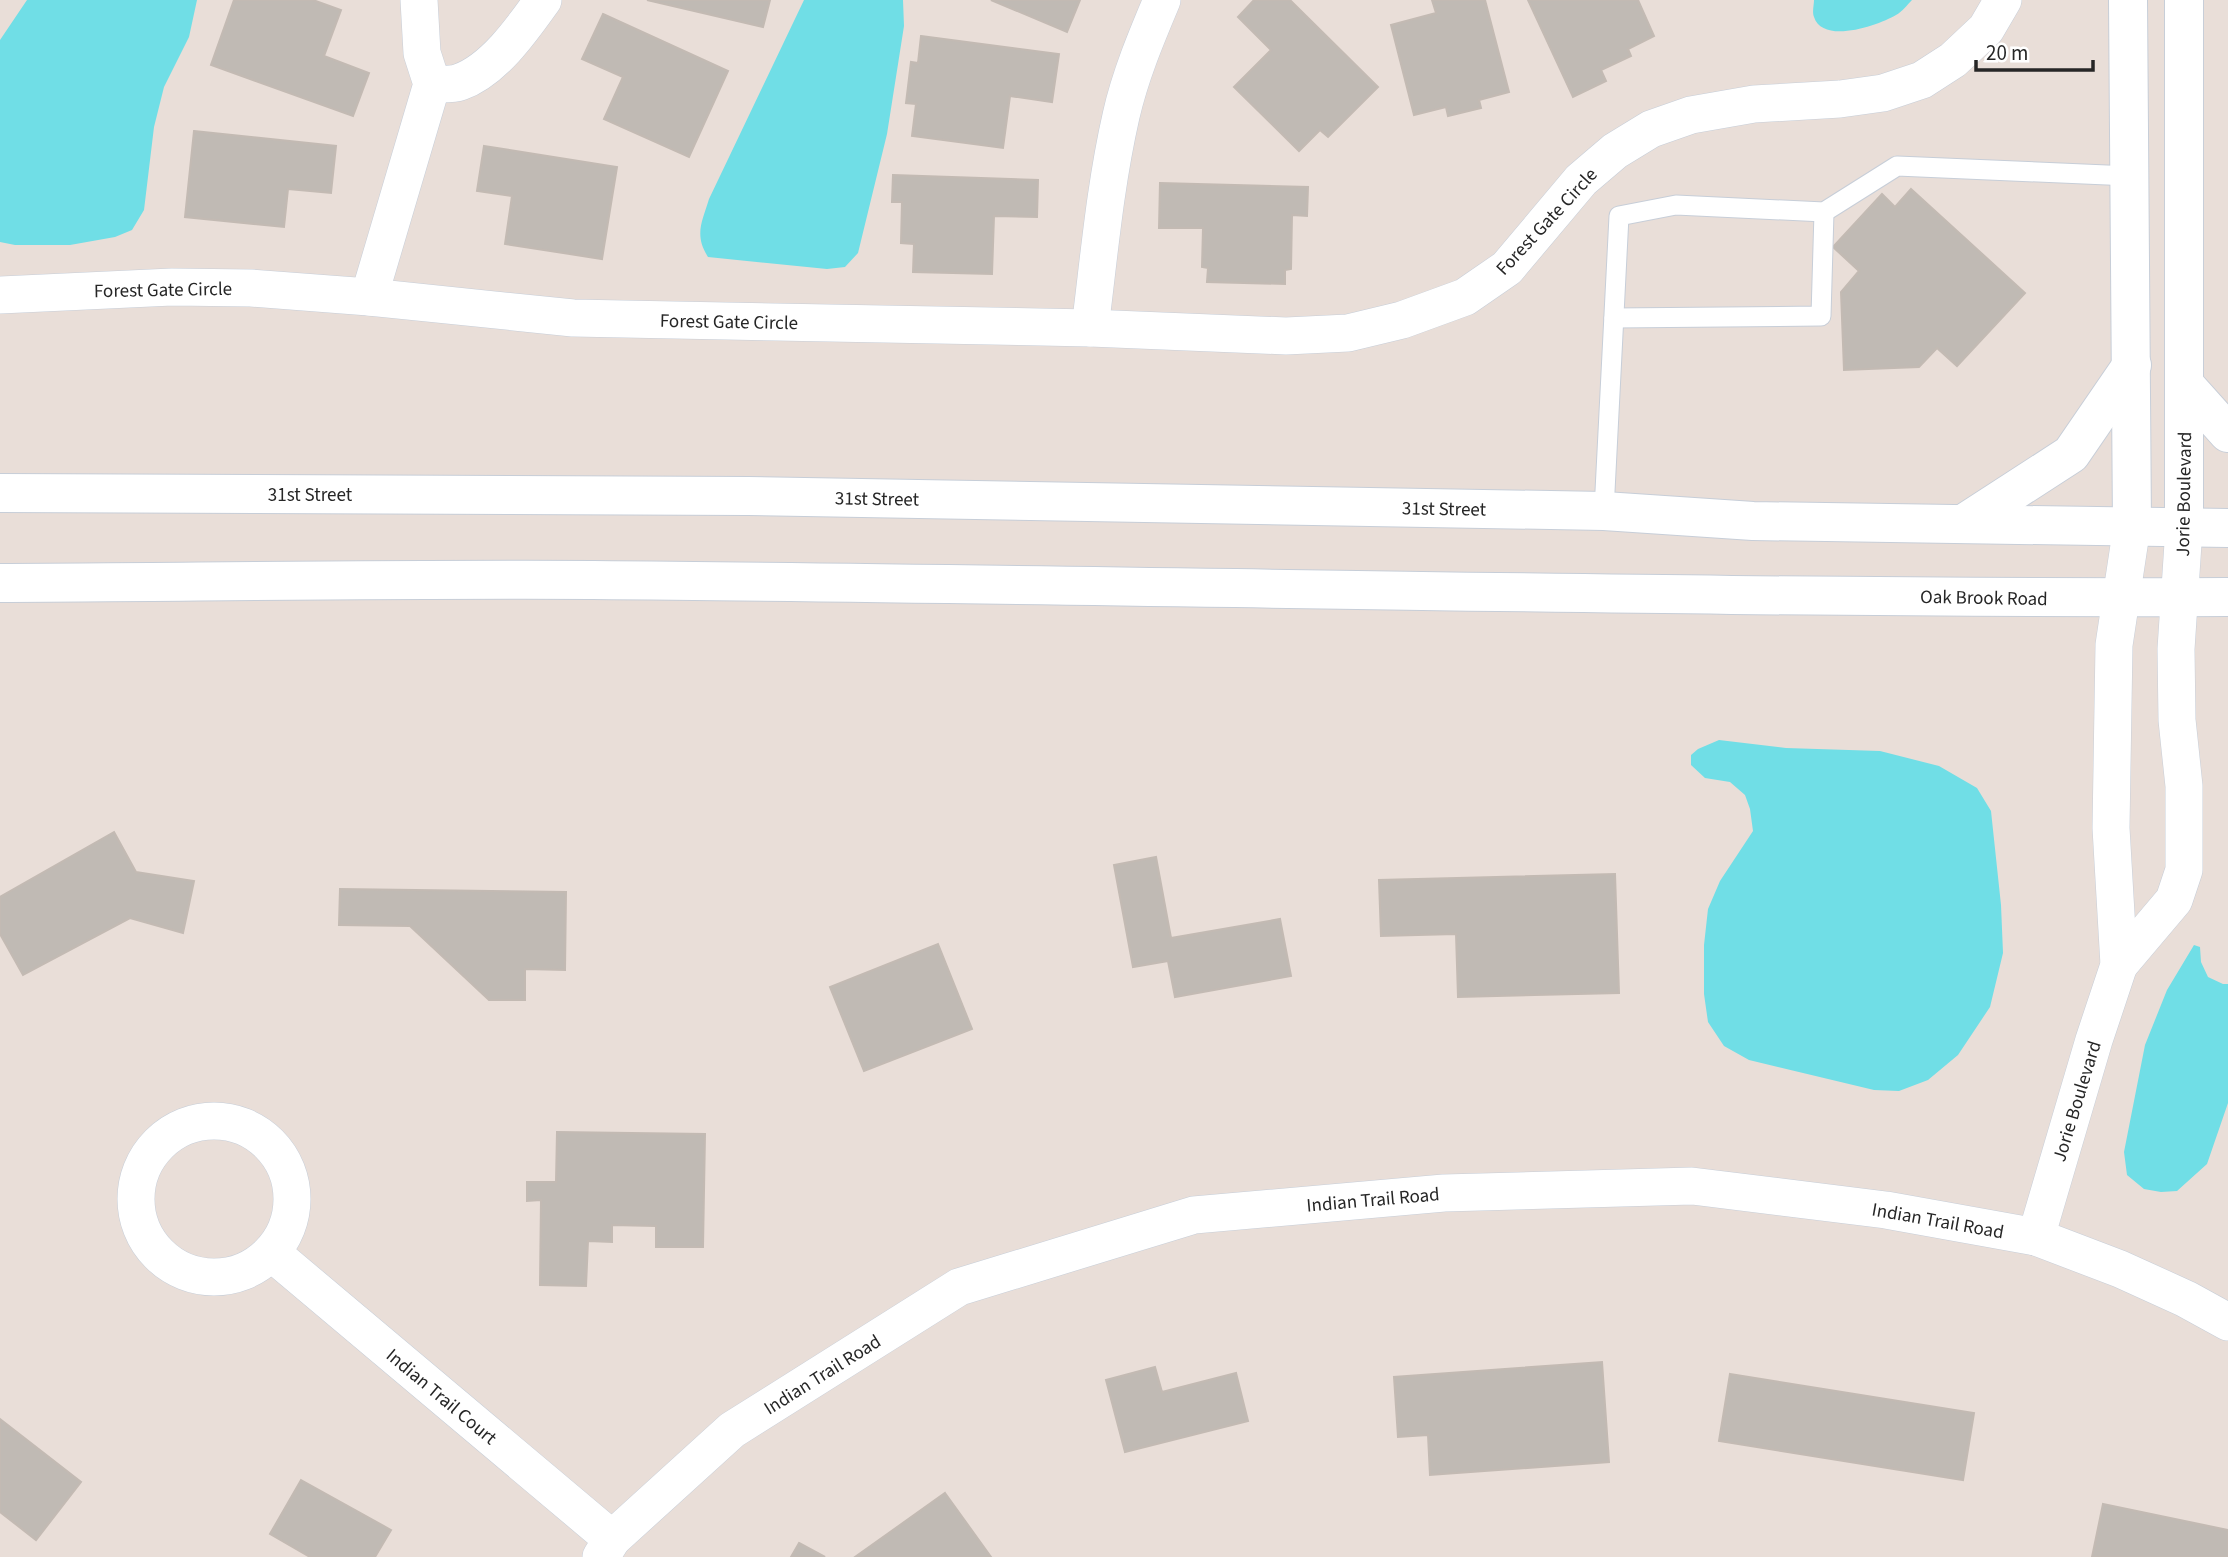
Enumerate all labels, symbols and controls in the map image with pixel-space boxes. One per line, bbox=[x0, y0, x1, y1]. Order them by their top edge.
scale bar bbox=[1976, 28, 2093, 72]
text: 20 m bbox=[1986, 38, 2028, 68]
street label: Forest Gate Circle bbox=[1490, 162, 1604, 282]
street label: Forest Gate Circle bbox=[94, 276, 232, 305]
street label: Forest Gate Circle bbox=[660, 308, 798, 337]
street label: Jorie Boulevard bbox=[2170, 431, 2199, 557]
street label: 31st Street bbox=[268, 482, 353, 509]
street label: 31st Street bbox=[835, 485, 920, 514]
street label: 31st Street bbox=[1402, 495, 1487, 524]
street label: Oak Brook Road bbox=[1920, 584, 2048, 613]
street label: Jorie Boulevard bbox=[2046, 1038, 2109, 1165]
street label: Indian Trail Road bbox=[1305, 1181, 1441, 1220]
street label: Indian Trail Road bbox=[1870, 1197, 2006, 1246]
street label: Indian Trail Road bbox=[759, 1328, 887, 1422]
street label: Indian Trail Court bbox=[380, 1343, 503, 1452]

